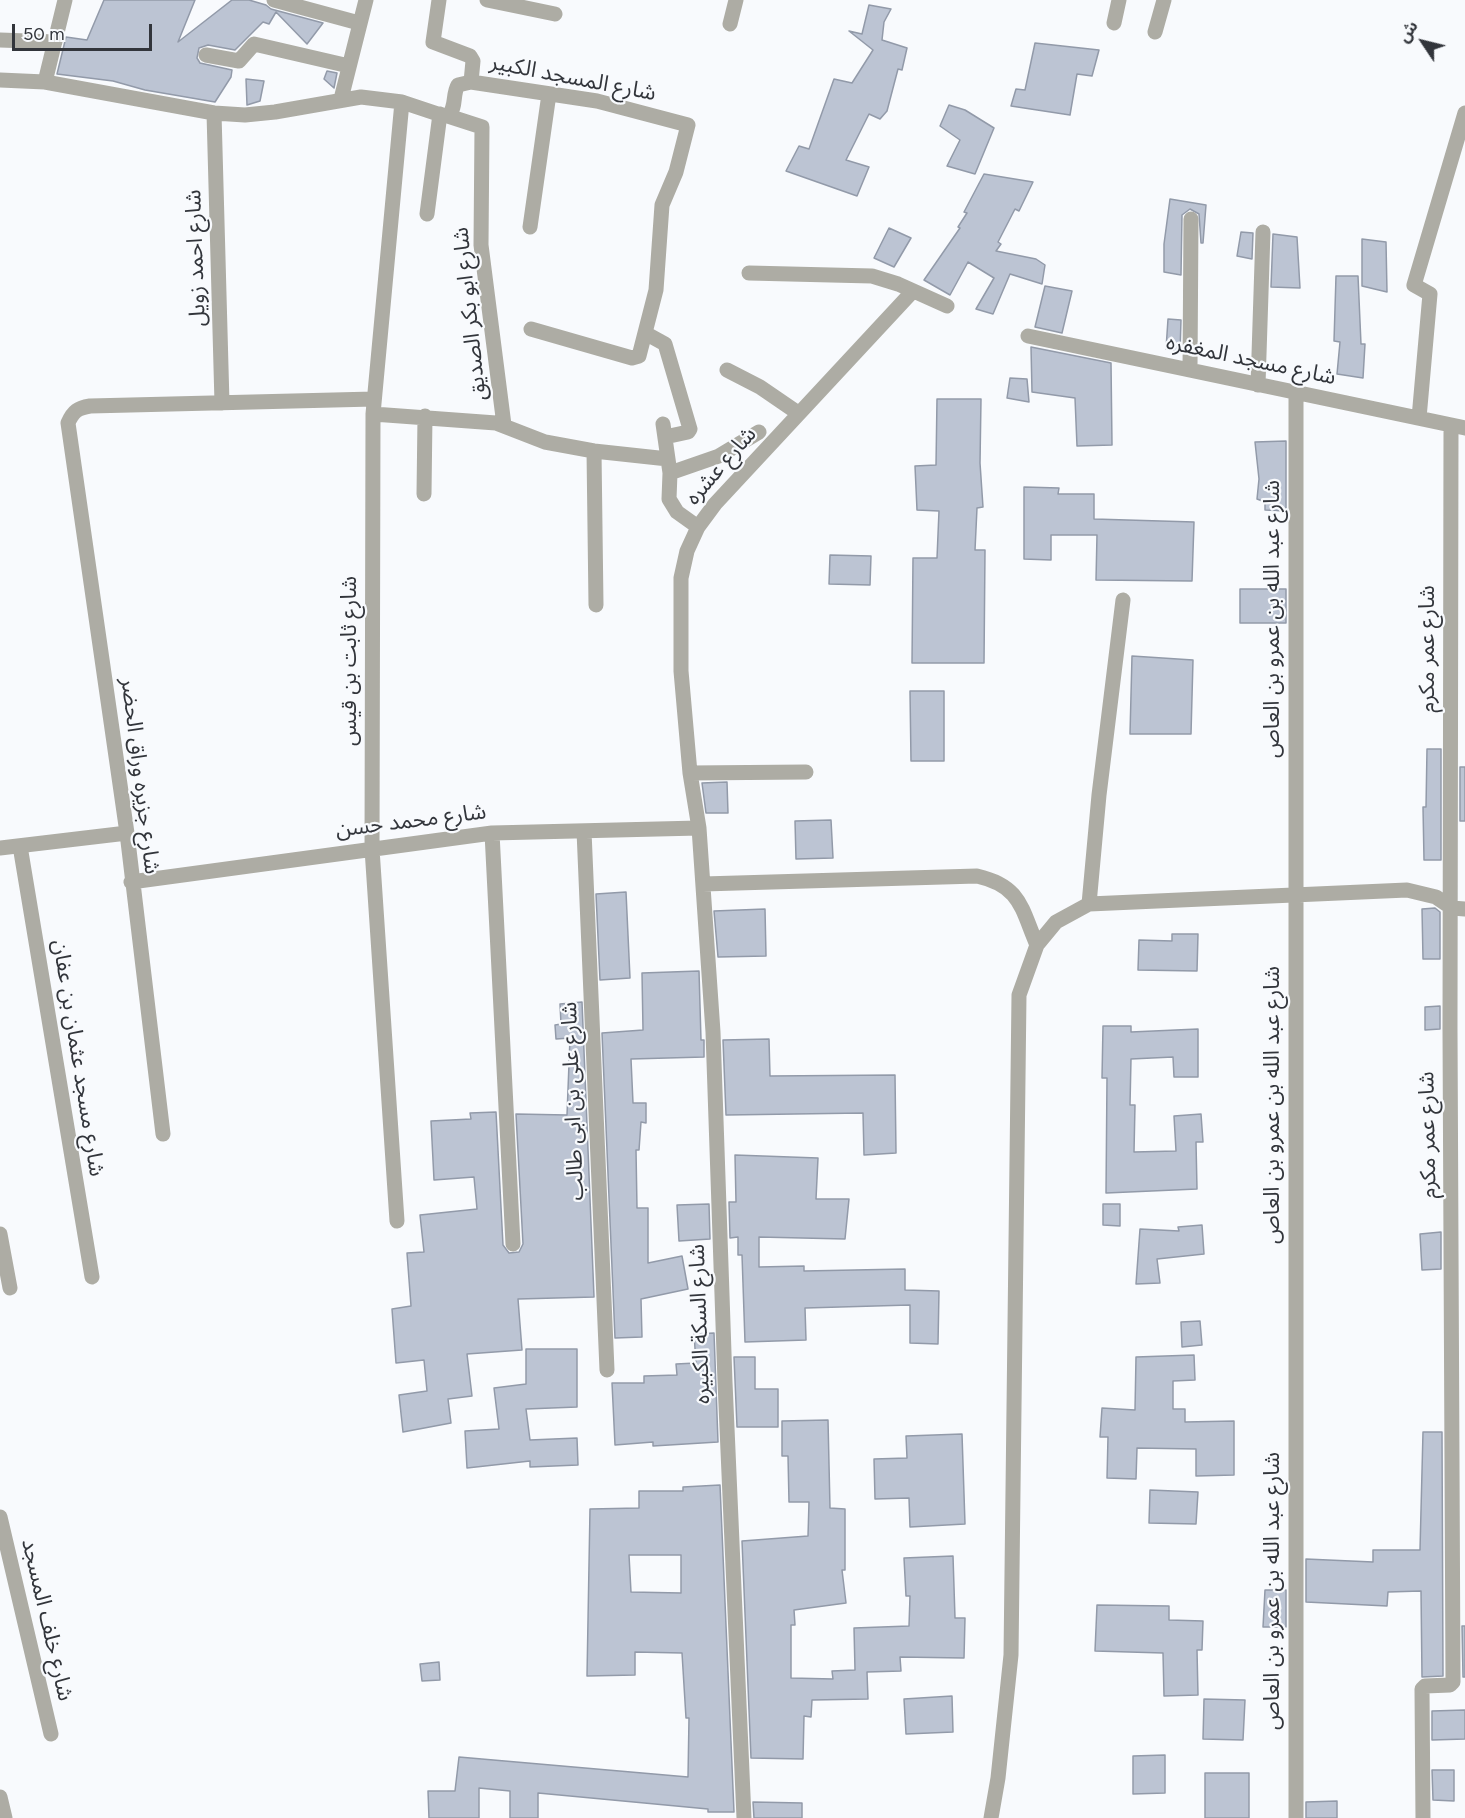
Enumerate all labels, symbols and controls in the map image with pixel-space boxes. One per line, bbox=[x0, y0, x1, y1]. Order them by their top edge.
scale bar bbox=[15, 12, 154, 50]
north arrow bbox=[1393, 12, 1453, 72]
text: ش bbox=[1394, 17, 1422, 46]
text: 50 m bbox=[23, 23, 65, 45]
street label: شارع المسجد الكبير bbox=[488, 49, 658, 107]
street label: شارع احمد زويل bbox=[180, 189, 212, 327]
street label: شارع ابو بكر الصديق bbox=[448, 226, 492, 402]
street label: شارع مسجد المغفره bbox=[1164, 329, 1338, 391]
street label: شارع عشره bbox=[680, 422, 762, 510]
street label: شارع عبد الله بن عمرو بن العاص bbox=[1260, 480, 1286, 758]
street label: شارع ثابت بن قيس bbox=[337, 576, 363, 746]
street label: شارع عمر مكرم bbox=[1415, 585, 1441, 713]
street label: شارع جزيره وراق الحضر bbox=[115, 676, 165, 876]
street label: شارع محمد حسن bbox=[334, 799, 488, 843]
street label: شارع مسجد عثمان بن عفان bbox=[46, 938, 110, 1178]
street label: شارع عبد الله بن عمرو بن العاص bbox=[1260, 966, 1286, 1244]
street label: شارع على بن ابى طالب bbox=[556, 1001, 590, 1201]
street label: شارع عمر مكرم bbox=[1414, 1071, 1442, 1199]
street label: شارع السكة الكبيره bbox=[684, 1244, 716, 1404]
street label: شارع عبد الله بن عمرو بن العاص bbox=[1260, 1452, 1286, 1730]
street label: شارع خلف المسجد bbox=[16, 1536, 78, 1704]

